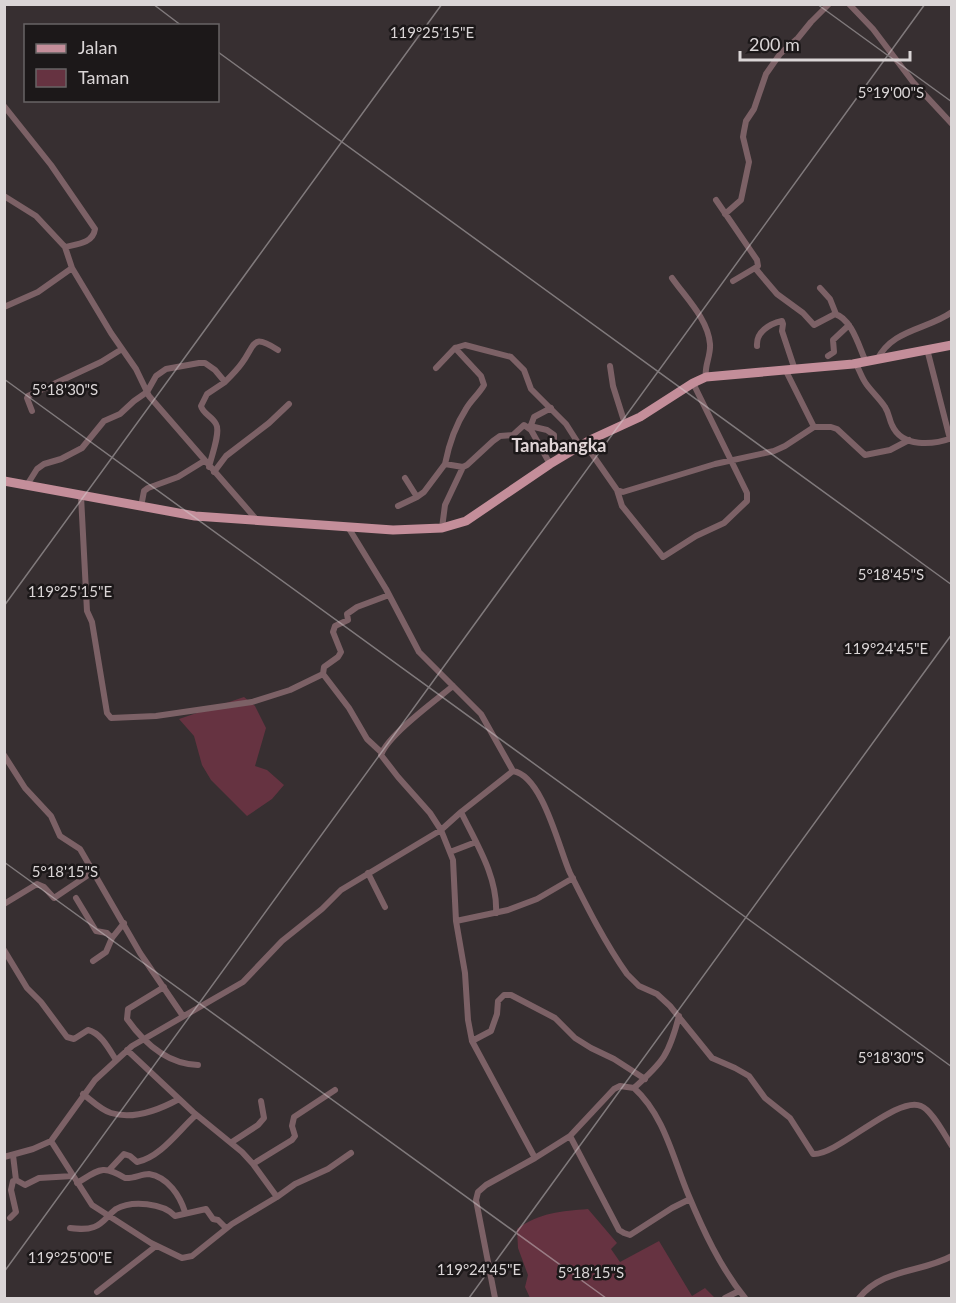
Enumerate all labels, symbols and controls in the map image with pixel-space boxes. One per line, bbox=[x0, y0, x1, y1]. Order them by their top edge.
text: 119°25'15"E bbox=[390, 23, 474, 41]
legend bbox=[24, 24, 219, 102]
scale bar bbox=[740, 24, 910, 62]
text: 200 m bbox=[749, 33, 800, 55]
text: Jalan bbox=[78, 36, 117, 58]
text: Taman bbox=[78, 66, 129, 88]
text: 5°19'00"S bbox=[858, 83, 924, 101]
text: 5°18'30"S bbox=[32, 380, 98, 398]
district label: Tanabangka bbox=[512, 434, 607, 456]
text: 5°18'45"S bbox=[858, 565, 924, 583]
text: 119°25'15"E bbox=[28, 582, 112, 600]
text: 119°24'45"E bbox=[844, 639, 928, 657]
text: 5°18'15"S bbox=[32, 862, 98, 880]
text: 5°18'30"S bbox=[858, 1048, 924, 1066]
text: 119°25'00"E bbox=[28, 1248, 112, 1266]
text: 119°24'45"E bbox=[437, 1260, 521, 1278]
text: 5°18'15"S bbox=[558, 1263, 624, 1281]

